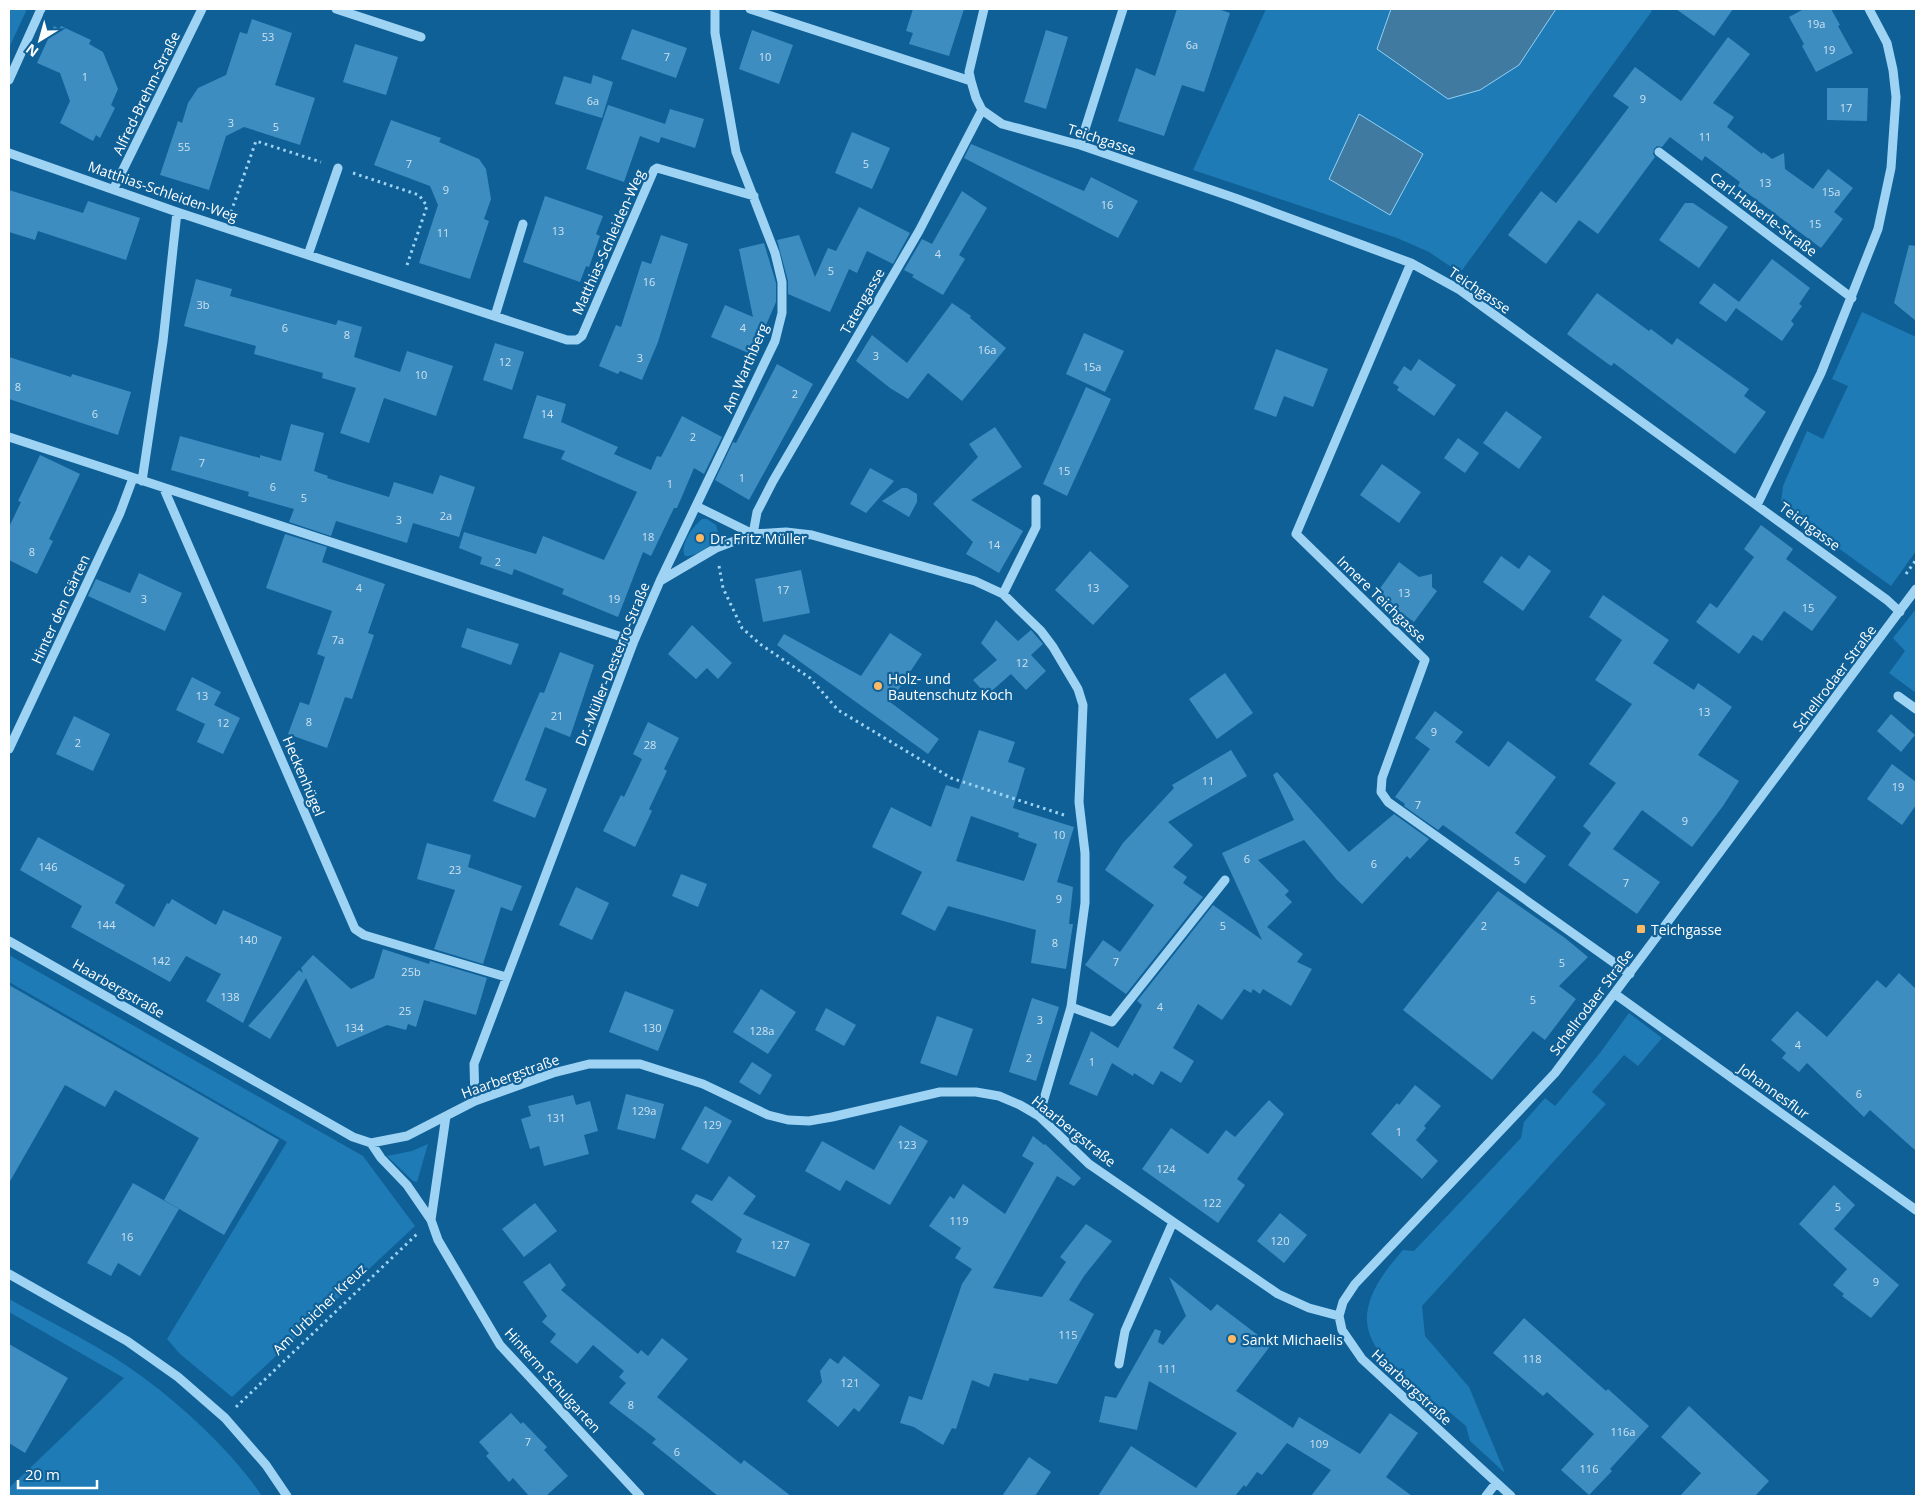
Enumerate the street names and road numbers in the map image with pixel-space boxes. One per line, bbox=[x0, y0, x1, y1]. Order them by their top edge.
street label: Alfred-Brehm-Straße bbox=[108, 28, 184, 158]
street label: Teichgasse bbox=[1065, 119, 1139, 159]
street label: Matthias-Schleiden-Weg bbox=[86, 156, 241, 226]
street label: Matthias-Schleiden-Weg bbox=[567, 166, 649, 318]
street label: Carl-Haberle-Straße bbox=[1707, 168, 1821, 261]
street label: Teichgasse bbox=[1445, 262, 1515, 318]
street label: Tatengasse bbox=[835, 264, 889, 338]
street label: Am Warthberg bbox=[718, 320, 772, 416]
street label: Teichgasse bbox=[1776, 497, 1844, 555]
street label: Hinter den Gärten bbox=[26, 551, 94, 667]
street label: Innere Teichgasse bbox=[1333, 551, 1431, 647]
street label: Dr.-Müller-Desterro-Straße bbox=[570, 579, 654, 749]
street label: Schellrodaer Straße bbox=[1788, 621, 1880, 735]
street label: Heckenhügel bbox=[279, 733, 329, 819]
street label: Schellrodaer Straße bbox=[1545, 945, 1637, 1059]
street label: Haarbergstraße bbox=[70, 954, 169, 1022]
street label: Haarbergstraße bbox=[458, 1049, 562, 1103]
street label: Johannesflur bbox=[1733, 1058, 1813, 1123]
street label: Haarbergstraße bbox=[1028, 1091, 1120, 1171]
street label: Am Urbicher Kreuz bbox=[268, 1259, 370, 1359]
street label: Hinterm Schulgarten bbox=[501, 1323, 605, 1437]
street label: Haarbergstraße bbox=[1368, 1345, 1456, 1429]

